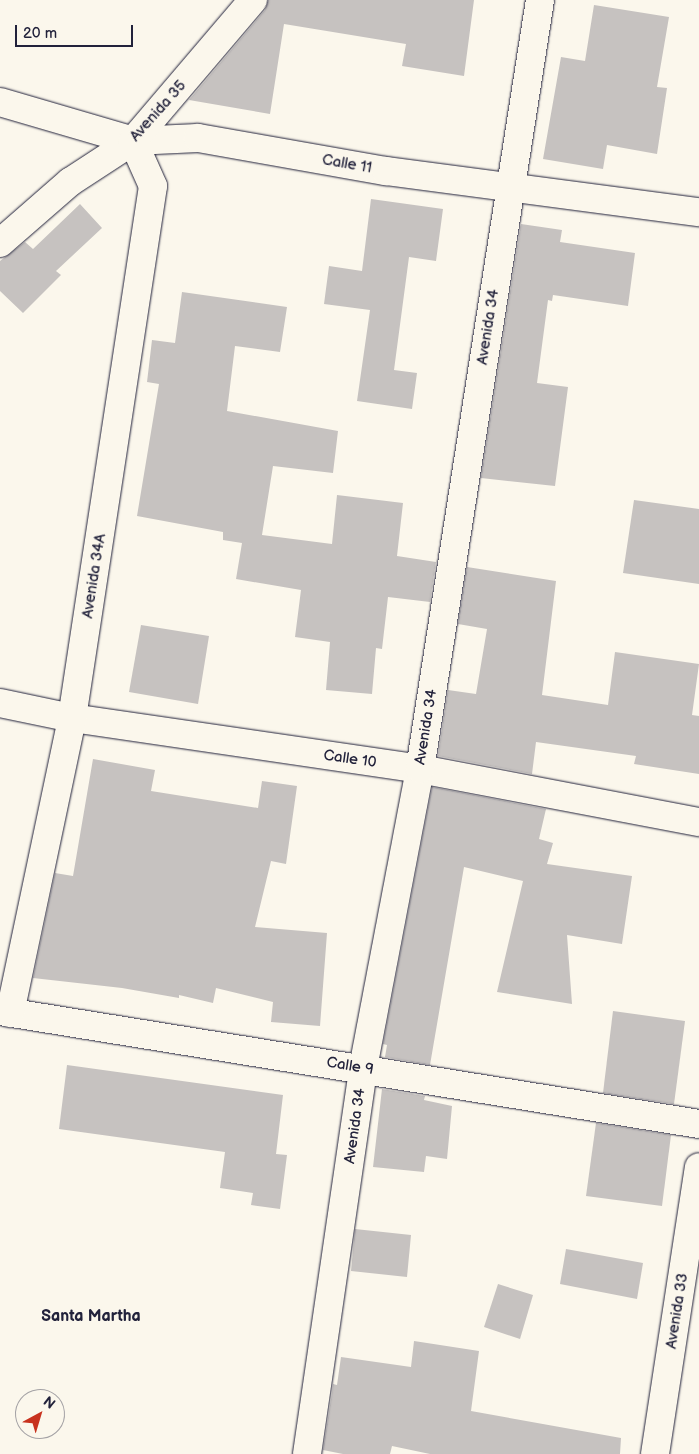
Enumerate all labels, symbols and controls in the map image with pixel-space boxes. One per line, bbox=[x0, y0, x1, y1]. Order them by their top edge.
scale bar bbox=[18, 15, 135, 47]
text: 20 m bbox=[23, 24, 57, 43]
street label: Avenida 35 bbox=[126, 77, 190, 145]
street label: Calle 11 bbox=[321, 151, 373, 177]
street label: Avenida 34 bbox=[473, 288, 503, 366]
street label: Avenida 34A bbox=[78, 532, 110, 620]
street label: Avenida 34 bbox=[411, 688, 441, 766]
street label: Calle 10 bbox=[322, 746, 378, 772]
street label: Calle 9 bbox=[325, 1053, 375, 1079]
street label: Avenida 34 bbox=[341, 1087, 369, 1165]
street label: Avenida 33 bbox=[662, 1272, 692, 1350]
district label: Santa Martha bbox=[41, 1307, 141, 1327]
north arrow bbox=[15, 1389, 65, 1439]
text: N bbox=[40, 1393, 59, 1413]

